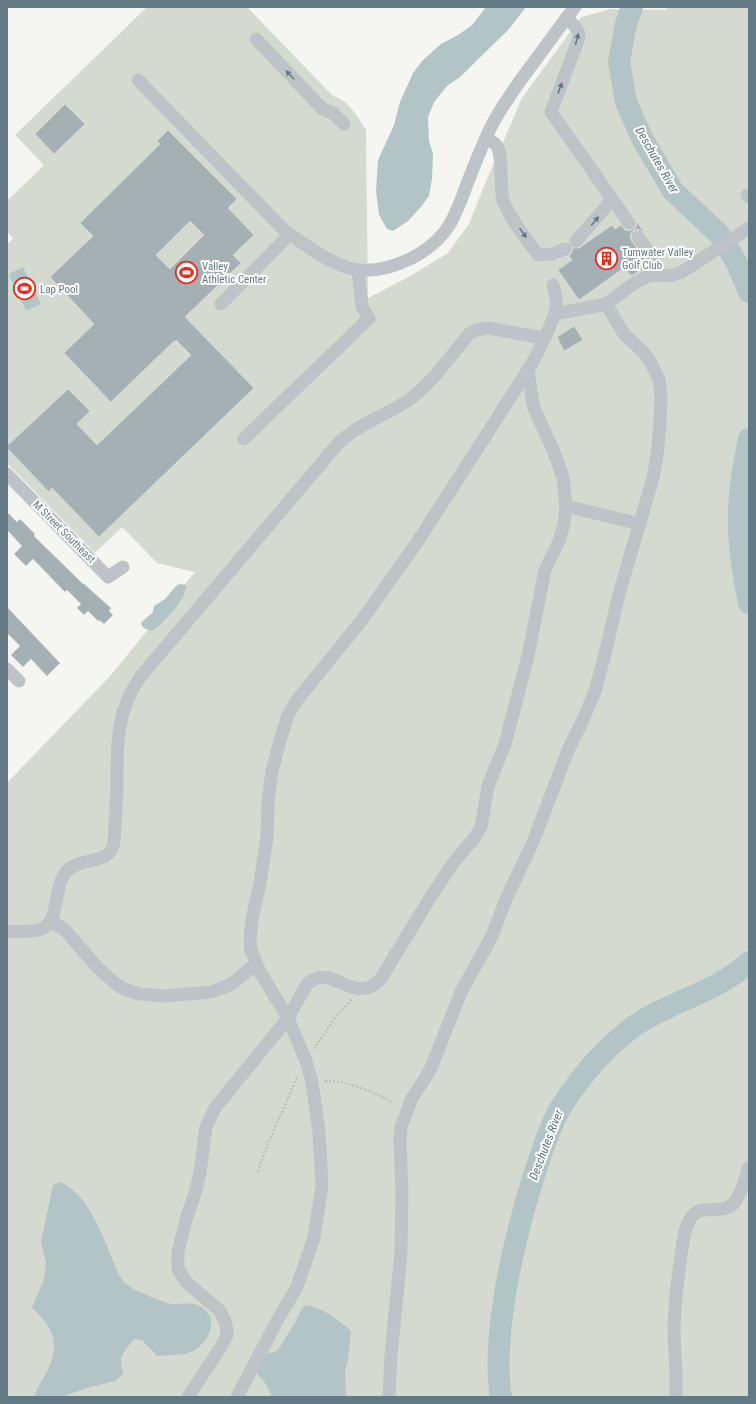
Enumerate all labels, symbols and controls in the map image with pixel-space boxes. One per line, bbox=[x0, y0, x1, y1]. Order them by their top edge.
one-way arrow bbox=[575, 33, 581, 46]
one-way arrow bbox=[285, 70, 295, 80]
one-way arrow bbox=[557, 82, 563, 94]
water label: Deschutes River bbox=[633, 125, 682, 196]
one-way arrow bbox=[590, 215, 599, 226]
one-way arrow bbox=[519, 227, 527, 238]
building icon: Tumwater Valley Golf Club bbox=[594, 245, 620, 271]
place label: Tumwater Valley Golf Club bbox=[622, 246, 694, 272]
sports icon: Valley Athletic Center bbox=[174, 259, 200, 285]
place label: Valley Athletic Center bbox=[202, 260, 267, 286]
sports icon: Lap Pool bbox=[12, 276, 38, 302]
place label: Lap Pool bbox=[40, 283, 78, 296]
street label: M Street Southeast bbox=[30, 498, 98, 566]
water label: Deschutes River bbox=[526, 1108, 566, 1182]

